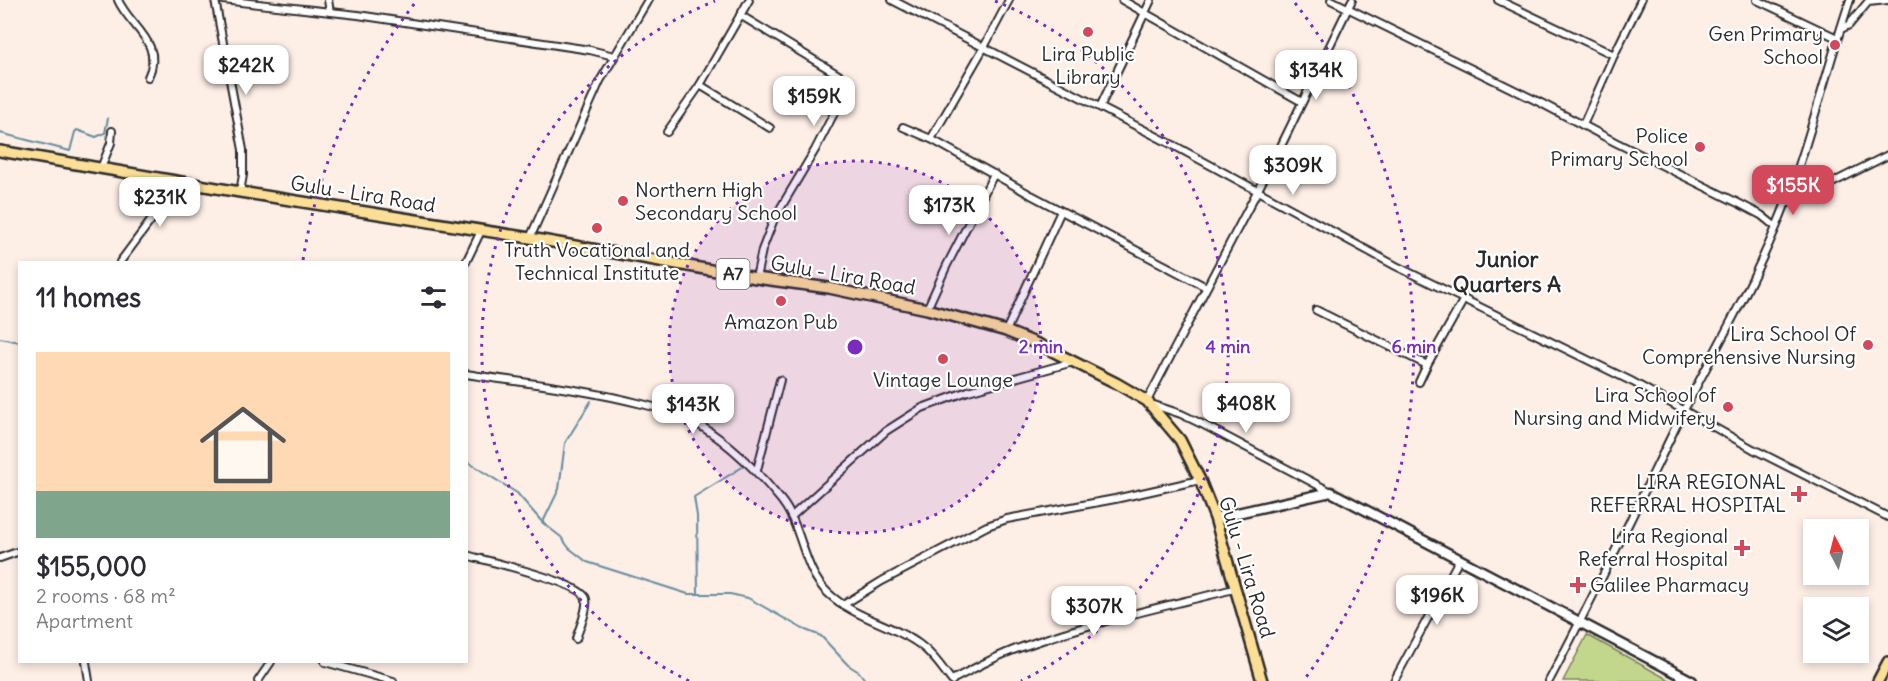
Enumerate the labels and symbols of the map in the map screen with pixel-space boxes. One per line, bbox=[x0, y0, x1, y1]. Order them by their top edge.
place label: Gen Primary School bbox=[1708, 21, 1823, 69]
marker: Lira Public Library bbox=[1081, 25, 1095, 39]
marker: Gen Primary School bbox=[1828, 38, 1842, 52]
place label: Lira Public Library bbox=[1041, 41, 1135, 89]
pin: $242K bbox=[204, 45, 288, 96]
pin: $134K bbox=[1274, 50, 1358, 101]
pin: $159K bbox=[772, 76, 856, 127]
place label: Police Primary School bbox=[1550, 123, 1688, 171]
marker: Police Primary School bbox=[1693, 140, 1707, 154]
pin: $309K bbox=[1251, 145, 1335, 196]
pin: $155K bbox=[1751, 165, 1835, 216]
street label: Gulu - Lira Road bbox=[289, 170, 438, 217]
pin: $231K bbox=[118, 177, 202, 228]
place label: Northern High Secondary School bbox=[635, 177, 797, 225]
pin: $173K bbox=[907, 185, 991, 236]
marker: Northern High Secondary School bbox=[616, 194, 630, 208]
marker: Truth Vocational and Technical Institute bbox=[590, 221, 604, 235]
place label: Truth Vocational and Technical Institute bbox=[504, 237, 690, 285]
district label: Junior Quarters A bbox=[1453, 245, 1561, 298]
street label: Gulu - Lira Road bbox=[769, 249, 918, 300]
road number: A7 bbox=[716, 259, 750, 289]
marker: Amazon Pub bbox=[774, 294, 788, 308]
place label: Amazon Pub bbox=[724, 309, 838, 334]
place label: Lira School Of Comprehensive Nursing bbox=[1642, 321, 1856, 369]
text: 2 min bbox=[1019, 335, 1064, 358]
text: 4 min bbox=[1206, 335, 1251, 358]
text: 6 min bbox=[1392, 335, 1437, 358]
centre of rings bbox=[845, 337, 865, 357]
marker: Lira School Of Comprehensive Nursing bbox=[1861, 338, 1875, 352]
marker: Vintage Lounge bbox=[936, 352, 950, 366]
place label: Vintage Lounge bbox=[873, 367, 1013, 392]
place label: Lira School of Nursing and Midwifery bbox=[1513, 382, 1716, 430]
pin: $408K bbox=[1204, 383, 1288, 434]
pin: $143K bbox=[651, 384, 735, 435]
marker: Lira School of Nursing and Midwifery bbox=[1721, 400, 1735, 414]
place label: LIRA REGIONAL REFERRAL HOSPITAL bbox=[1590, 469, 1786, 517]
marker: LIRA REGIONAL REFERRAL HOSPITAL bbox=[1790, 485, 1808, 503]
street label: Gulu - Lira Road bbox=[1214, 493, 1281, 641]
north arrow bbox=[1803, 519, 1869, 585]
place label: Lira Regional Referral Hospital bbox=[1578, 523, 1728, 571]
marker: Lira Regional Referral Hospital bbox=[1733, 539, 1751, 557]
place label: Galilee Pharmacy bbox=[1590, 572, 1749, 597]
pin: $196K bbox=[1395, 575, 1479, 626]
marker: Galilee Pharmacy bbox=[1571, 578, 1585, 592]
pin: $307K bbox=[1052, 586, 1136, 637]

